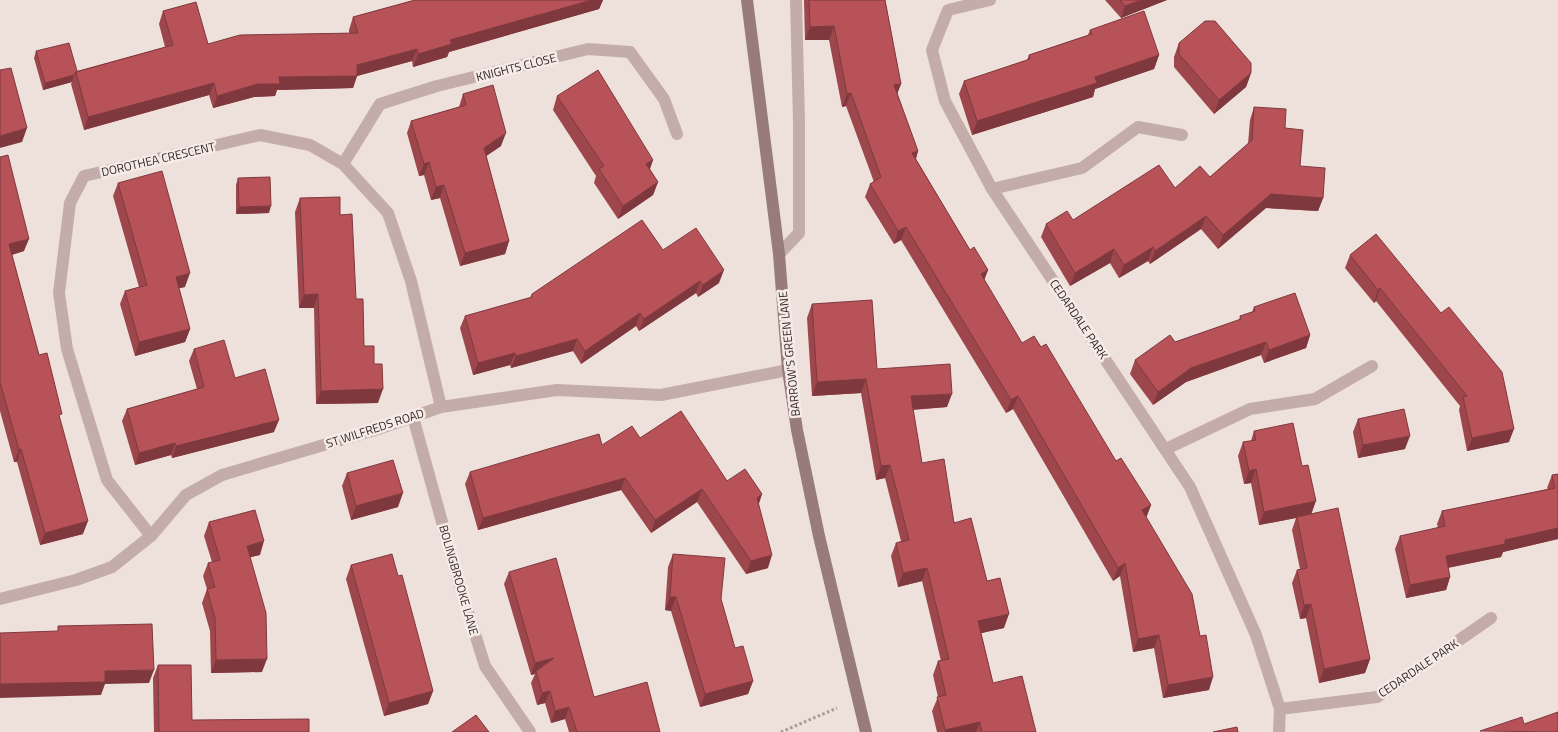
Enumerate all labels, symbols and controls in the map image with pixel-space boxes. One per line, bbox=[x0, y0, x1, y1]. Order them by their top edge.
street label: KNIGHTS CLOSE bbox=[474, 48, 558, 86]
street label: DOROTHEA CRESCENT bbox=[99, 137, 217, 181]
street label: CEDARDALE PARK bbox=[1045, 275, 1113, 363]
street label: BARROW'S GREEN LANE bbox=[773, 290, 805, 418]
street label: ST WILFREDS ROAD bbox=[324, 403, 427, 453]
street label: BOLINGBROOKE LANE bbox=[434, 523, 484, 638]
street label: CEDARDALE PARK bbox=[1374, 634, 1462, 702]

